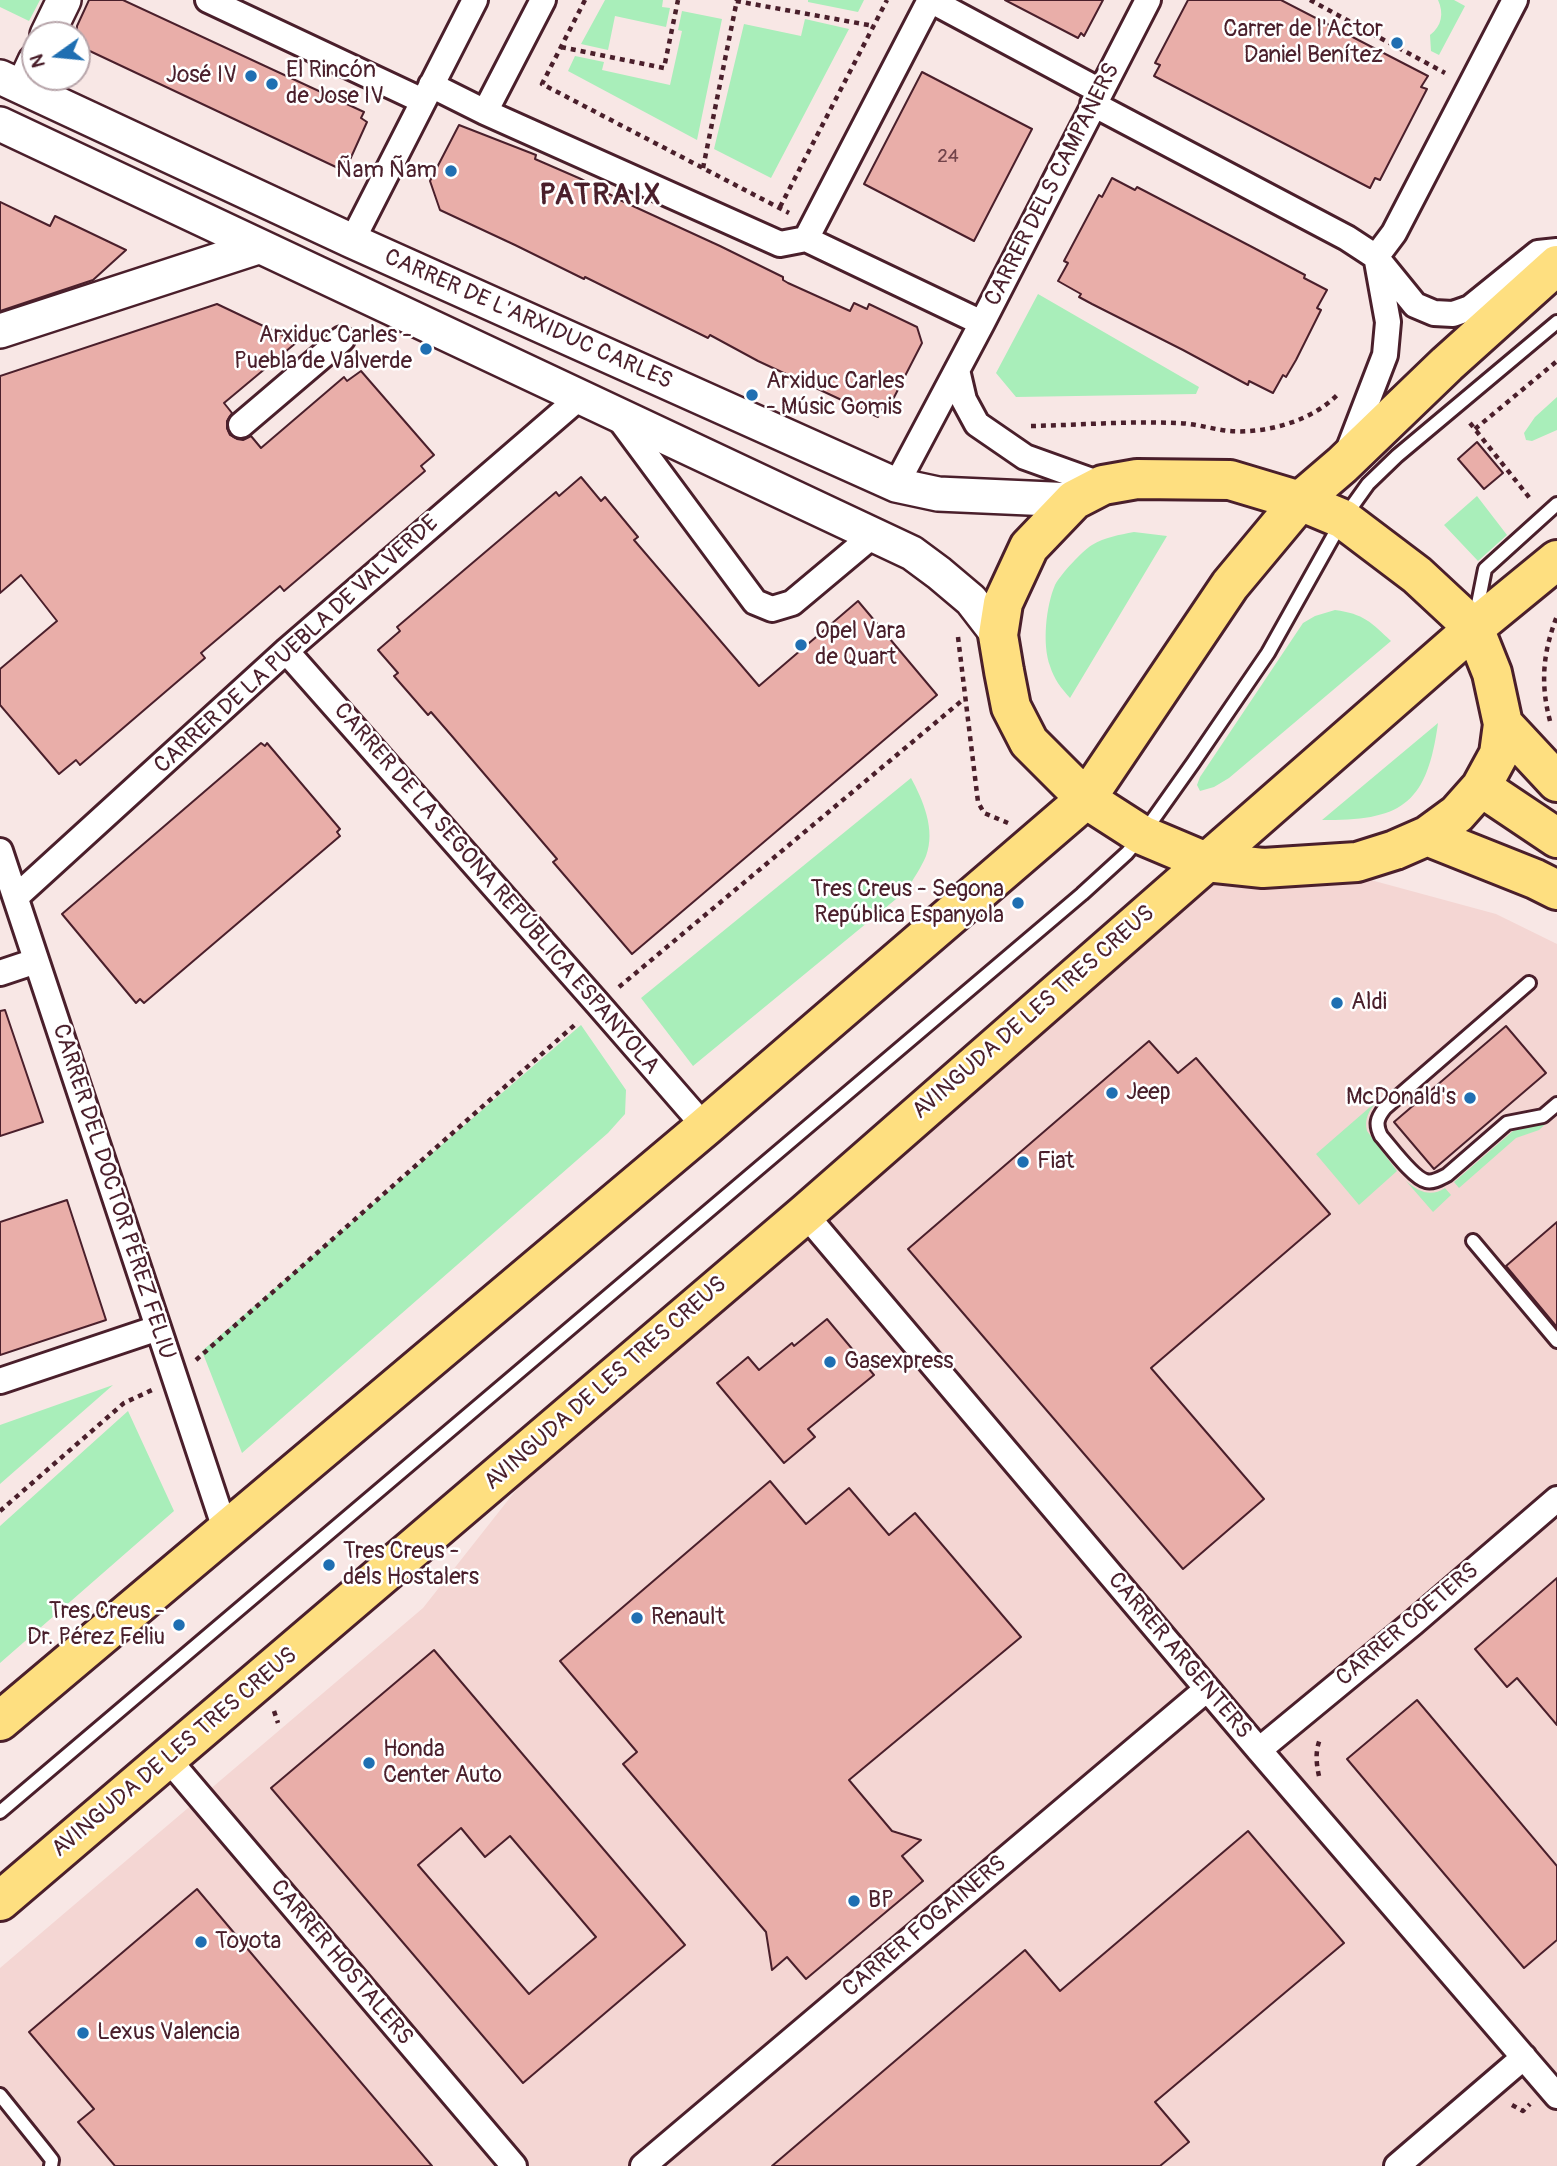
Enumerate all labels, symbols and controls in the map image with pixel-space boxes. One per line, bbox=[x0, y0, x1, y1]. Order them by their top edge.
place label: Carrer de l'Actor Daniel Benítez bbox=[1223, 16, 1383, 70]
north arrow bbox=[21, 21, 91, 91]
marker: Carrer de l'Actor Daniel Benítez bbox=[1389, 35, 1405, 51]
text: N bbox=[24, 52, 51, 70]
place label: El Rincón de Jose IV bbox=[286, 57, 384, 111]
street label: CARRER DELS CAMPANERS bbox=[980, 59, 1126, 311]
place label: José IV bbox=[166, 62, 237, 90]
marker: José IV bbox=[243, 68, 259, 84]
marker: El Rincón de Jose IV bbox=[264, 76, 280, 92]
house number: 24 bbox=[937, 146, 959, 168]
place label: Ñam Ñam bbox=[336, 157, 437, 185]
marker: Ñam Ñam bbox=[443, 163, 459, 179]
district label: PATRAIX bbox=[540, 178, 662, 214]
street label: CARRER DE L'ARXIDUC CARLES bbox=[380, 244, 676, 396]
place label: Arxiduc Carles - Puebla de Valverde bbox=[234, 322, 412, 376]
marker: Arxiduc Carles - Puebla de Valverde bbox=[418, 341, 434, 357]
place label: Arxiduc Carles - Músic Gomis bbox=[766, 368, 904, 422]
marker: Arxiduc Carles - Músic Gomis bbox=[744, 387, 760, 403]
street label: CARRER DE LA PUEBLA DE VALVERDE bbox=[149, 510, 445, 780]
place label: Opel Vara de Quart bbox=[815, 618, 906, 672]
marker: Opel Vara de Quart bbox=[793, 637, 809, 653]
street label: CARRER DE LA SEGONA REPÚBLICA ESPANYOLA bbox=[327, 698, 665, 1080]
place label: Tres Creus - Segona República Espanyola bbox=[811, 876, 1004, 930]
marker: Tres Creus - Segona República Espanyola bbox=[1010, 895, 1026, 911]
street label: AVINGUDA DE LES TRES CREUS bbox=[907, 900, 1161, 1126]
place label: Aldi bbox=[1351, 989, 1387, 1017]
marker: Aldi bbox=[1329, 995, 1345, 1011]
street label: CARRER DEL DOCTOR PÉREZ FELIU bbox=[46, 1021, 180, 1363]
place label: Jeep bbox=[1126, 1079, 1171, 1107]
place label: McDonald's bbox=[1346, 1084, 1456, 1112]
marker: Jeep bbox=[1104, 1085, 1120, 1101]
marker: McDonald's bbox=[1462, 1090, 1478, 1106]
place label: Fiat bbox=[1037, 1148, 1074, 1176]
marker: Fiat bbox=[1015, 1154, 1031, 1170]
street label: AVINGUDA DE LES TRES CREUS bbox=[479, 1271, 733, 1497]
place label: Gasexpress bbox=[844, 1348, 954, 1376]
marker: Gasexpress bbox=[822, 1354, 838, 1370]
place label: Tres Creus - dels Hostalers bbox=[343, 1538, 479, 1592]
marker: Tres Creus - dels Hostalers bbox=[321, 1557, 337, 1573]
street label: CARRER COETERS bbox=[1331, 1557, 1485, 1693]
street label: CARRER ARGENTERS bbox=[1101, 1567, 1257, 1745]
place label: Tres Creus - Dr. Pérez Feliu bbox=[27, 1598, 165, 1652]
place label: Renault bbox=[651, 1604, 725, 1632]
marker: Renault bbox=[629, 1610, 645, 1626]
marker: Tres Creus - Dr. Pérez Feliu bbox=[171, 1617, 187, 1633]
street label: AVINGUDA DE LES TRES CREUS bbox=[47, 1642, 303, 1864]
place label: Honda Center Auto bbox=[383, 1736, 502, 1790]
marker: Honda Center Auto bbox=[361, 1755, 377, 1771]
street label: CARRER FOGAINERS bbox=[837, 1850, 1013, 2004]
street label: CARRER HOSTALERS bbox=[264, 1875, 418, 2051]
place label: BP bbox=[868, 1887, 894, 1915]
marker: BP bbox=[846, 1893, 862, 1909]
place label: Toyota bbox=[215, 1928, 281, 1956]
marker: Toyota bbox=[193, 1934, 209, 1950]
place label: Lexus Valencia bbox=[97, 2019, 240, 2047]
marker: Lexus Valencia bbox=[75, 2025, 91, 2041]

